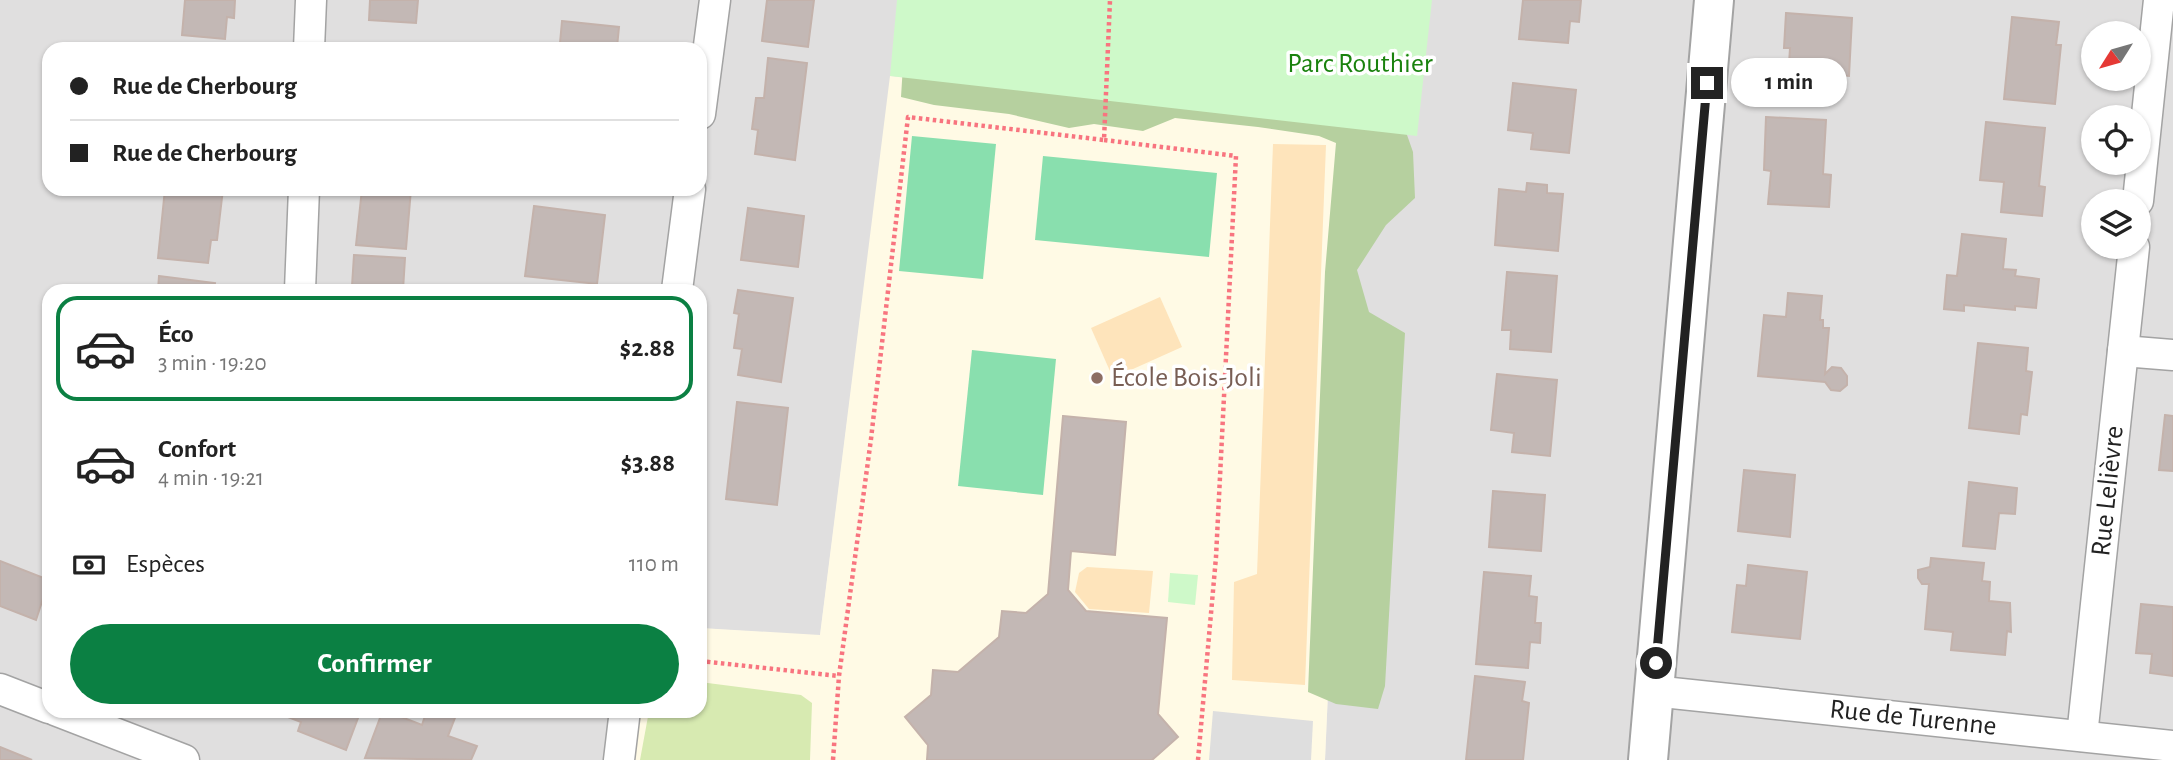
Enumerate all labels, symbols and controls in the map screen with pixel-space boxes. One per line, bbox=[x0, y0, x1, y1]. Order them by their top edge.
north arrow bbox=[2081, 21, 2151, 91]
map controls bbox=[2081, 21, 2151, 259]
park label: Parc Routhier bbox=[1287, 50, 1433, 78]
callout: 1 min bbox=[1732, 58, 1847, 108]
route end bbox=[1691, 67, 1723, 99]
text: 1 min bbox=[1765, 71, 1813, 94]
text: Rue de Cherbourg bbox=[112, 73, 297, 99]
button: locate bbox=[2081, 105, 2151, 175]
text: Rue de Cherbourg bbox=[112, 140, 297, 166]
button: layers bbox=[2081, 189, 2151, 259]
icon: car bbox=[74, 317, 137, 380]
text: Éco bbox=[158, 321, 194, 347]
text: $2.88 bbox=[619, 335, 675, 361]
text: 3 min · 19:20 bbox=[158, 352, 267, 375]
place label: École Bois-Joli bbox=[1111, 361, 1262, 392]
marker: École Bois-Joli bbox=[1089, 370, 1105, 386]
street label: Rue Lelièvre bbox=[2087, 424, 2129, 558]
icon: car bbox=[74, 432, 137, 495]
text: Confort bbox=[158, 436, 236, 462]
text: $3.88 bbox=[621, 450, 675, 476]
text: 4 min · 19:21 bbox=[158, 467, 264, 490]
icon: cash bbox=[70, 546, 108, 584]
text: Espèces bbox=[126, 551, 205, 577]
text: 110 m bbox=[629, 553, 679, 576]
button: Confirmer bbox=[70, 624, 679, 704]
route start bbox=[1640, 647, 1672, 679]
street label: Rue de Turenne bbox=[1828, 695, 1998, 741]

